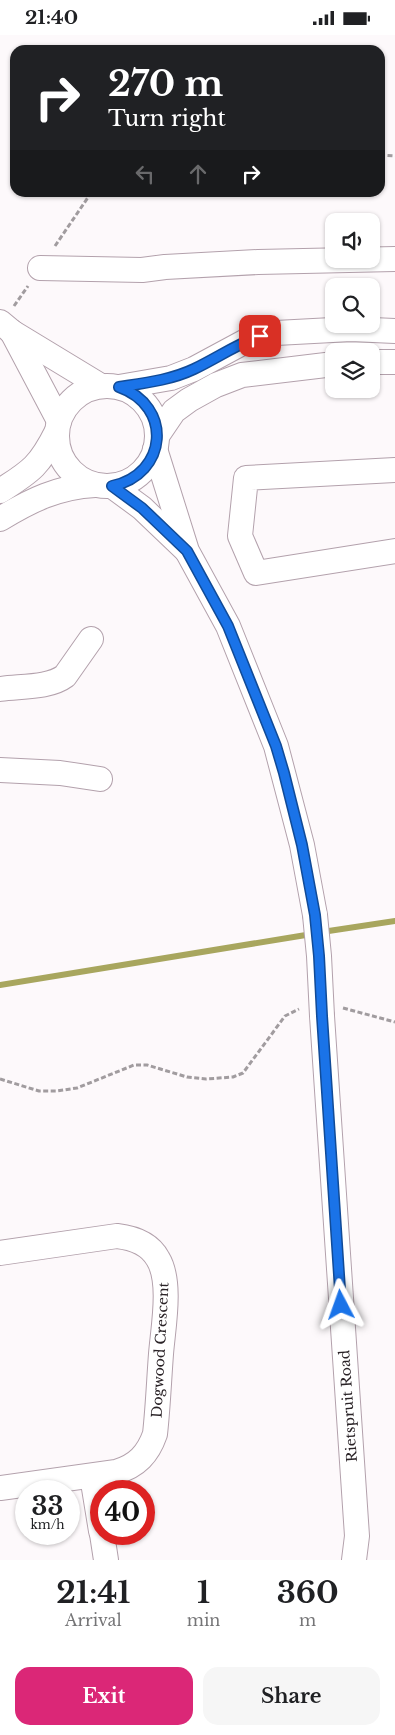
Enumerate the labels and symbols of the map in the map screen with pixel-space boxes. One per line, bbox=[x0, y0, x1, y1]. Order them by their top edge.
pin bbox=[239, 315, 281, 357]
position arrow bbox=[314, 1278, 366, 1330]
street label: Dogwood Crescent bbox=[147, 1281, 173, 1418]
street label: Rietspruit Road bbox=[335, 1349, 361, 1463]
speed limit sign: 40 bbox=[90, 1480, 155, 1545]

